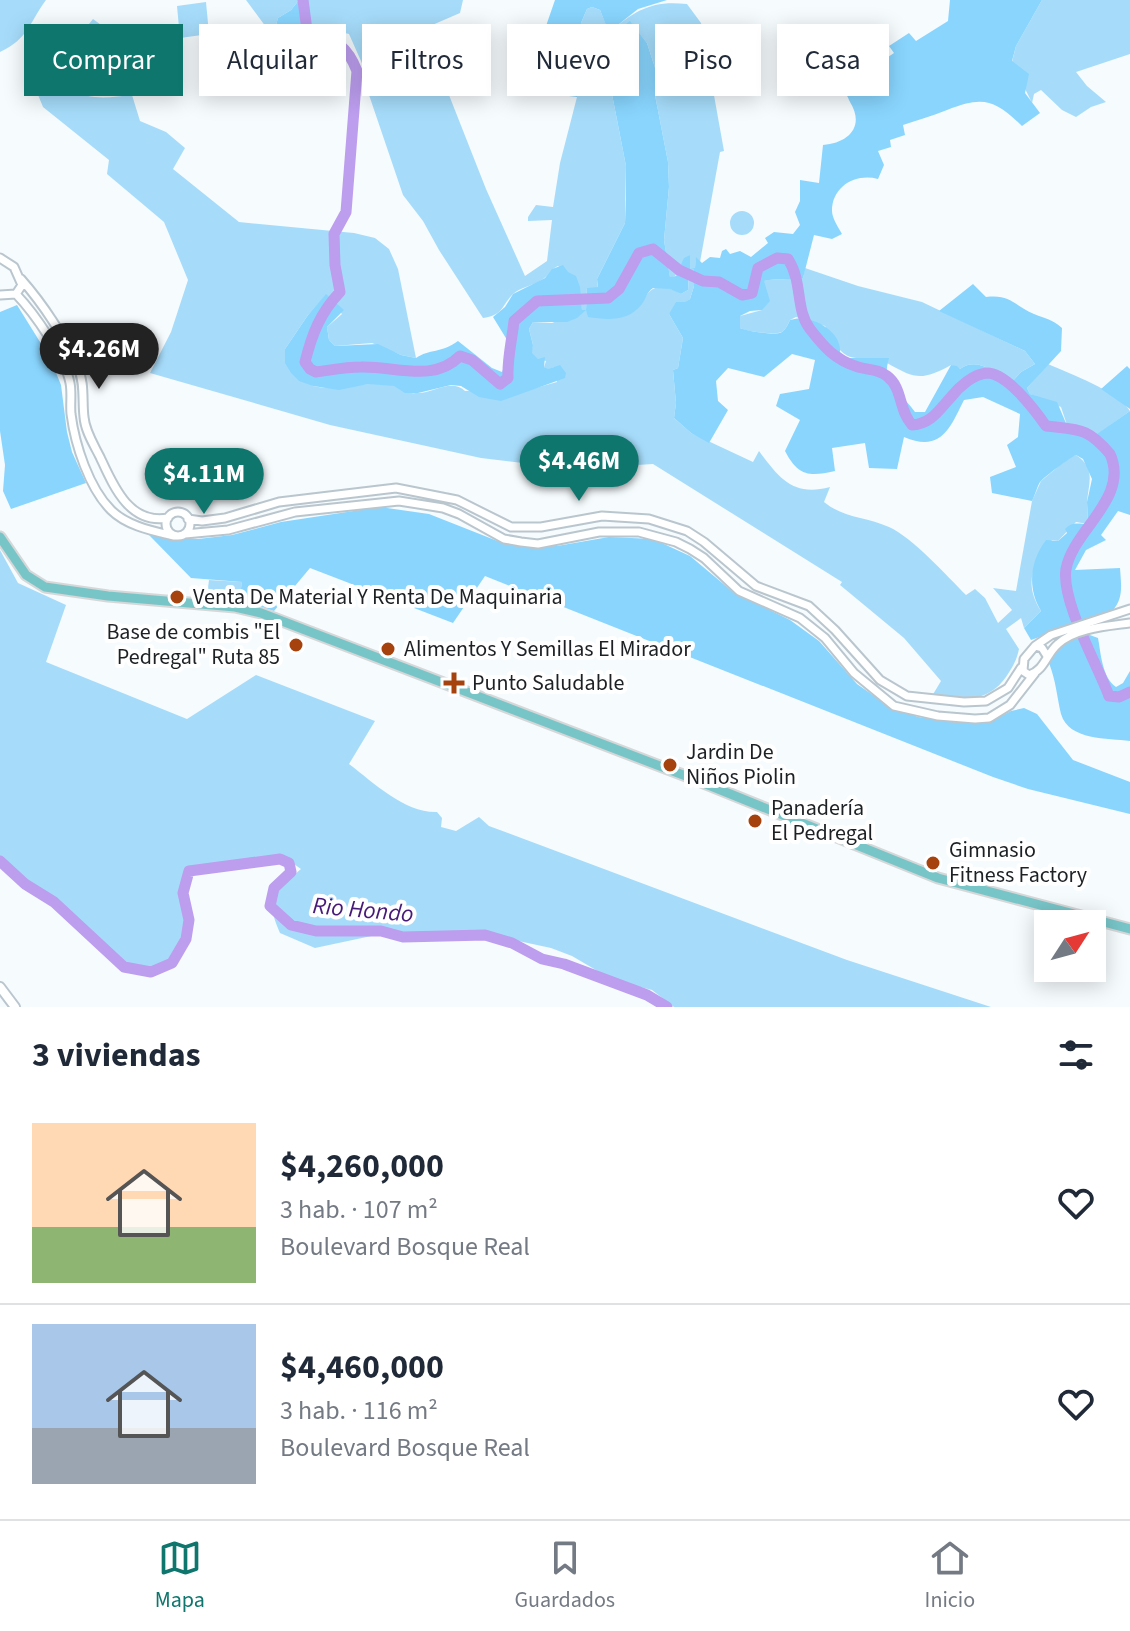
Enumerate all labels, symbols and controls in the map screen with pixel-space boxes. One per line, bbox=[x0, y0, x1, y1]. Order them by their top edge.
chip: Comprar bbox=[24, 24, 183, 96]
chip: Alquilar bbox=[199, 24, 346, 96]
chip: Filtros bbox=[362, 24, 491, 96]
chip: Nuevo bbox=[507, 24, 639, 96]
chip: Piso bbox=[655, 24, 761, 96]
chip: Casa bbox=[777, 24, 889, 96]
pin: $4.26M bbox=[34, 323, 164, 391]
text: $4.26M bbox=[58, 330, 140, 367]
pin: $4.46M bbox=[514, 435, 644, 503]
text: $4.46M bbox=[538, 442, 620, 479]
pin: $4.11M bbox=[139, 448, 269, 516]
text: $4.11M bbox=[163, 455, 245, 492]
place label: Venta De Material Y Renta De Maquinaria bbox=[193, 581, 563, 613]
marker: Venta De Material Y Renta De Maquinaria bbox=[168, 588, 186, 606]
place label: Base de combis "El Pedregal" Ruta 85 bbox=[106, 616, 280, 673]
place label: Alimentos Y Semillas El Mirador bbox=[404, 633, 691, 665]
marker: Base de combis "El Pedregal" Ruta 85 bbox=[287, 636, 305, 654]
marker: Alimentos Y Semillas El Mirador bbox=[379, 640, 397, 658]
place label: Punto Saludable bbox=[472, 667, 624, 699]
marker: Punto Saludable bbox=[443, 672, 465, 694]
place label: Jardin De Niños Piolin bbox=[686, 736, 796, 793]
marker: Jardin De Niños Piolin bbox=[661, 756, 679, 774]
place label: Panadería El Pedregal bbox=[771, 792, 873, 849]
marker: Panadería El Pedregal bbox=[746, 812, 764, 830]
place label: Gimnasio Fitness Factory bbox=[949, 834, 1088, 891]
marker: Gimnasio Fitness Factory bbox=[924, 854, 942, 872]
water label: Rio Hondo bbox=[311, 888, 415, 932]
north arrow bbox=[1034, 910, 1106, 982]
map controls bbox=[1034, 910, 1106, 982]
text: 3 viviendas bbox=[32, 1031, 201, 1080]
icon: filters bbox=[1054, 1033, 1098, 1077]
text: $4,260,000 bbox=[280, 1142, 444, 1191]
icon: home bbox=[96, 1155, 192, 1251]
icon: heart bbox=[1054, 1181, 1098, 1225]
text: 3 hab. · 107 m² bbox=[280, 1191, 438, 1228]
text: Boulevard Bosque Real bbox=[280, 1228, 530, 1265]
text: $4,460,000 bbox=[280, 1343, 444, 1392]
icon: home bbox=[96, 1356, 192, 1452]
icon: heart bbox=[1054, 1382, 1098, 1426]
text: 3 hab. · 116 m² bbox=[280, 1392, 438, 1429]
text: Boulevard Bosque Real bbox=[280, 1429, 530, 1466]
tab: Mapa bbox=[155, 1536, 205, 1616]
tab: Guardados bbox=[514, 1536, 615, 1616]
tab: Inicio bbox=[925, 1536, 975, 1616]

